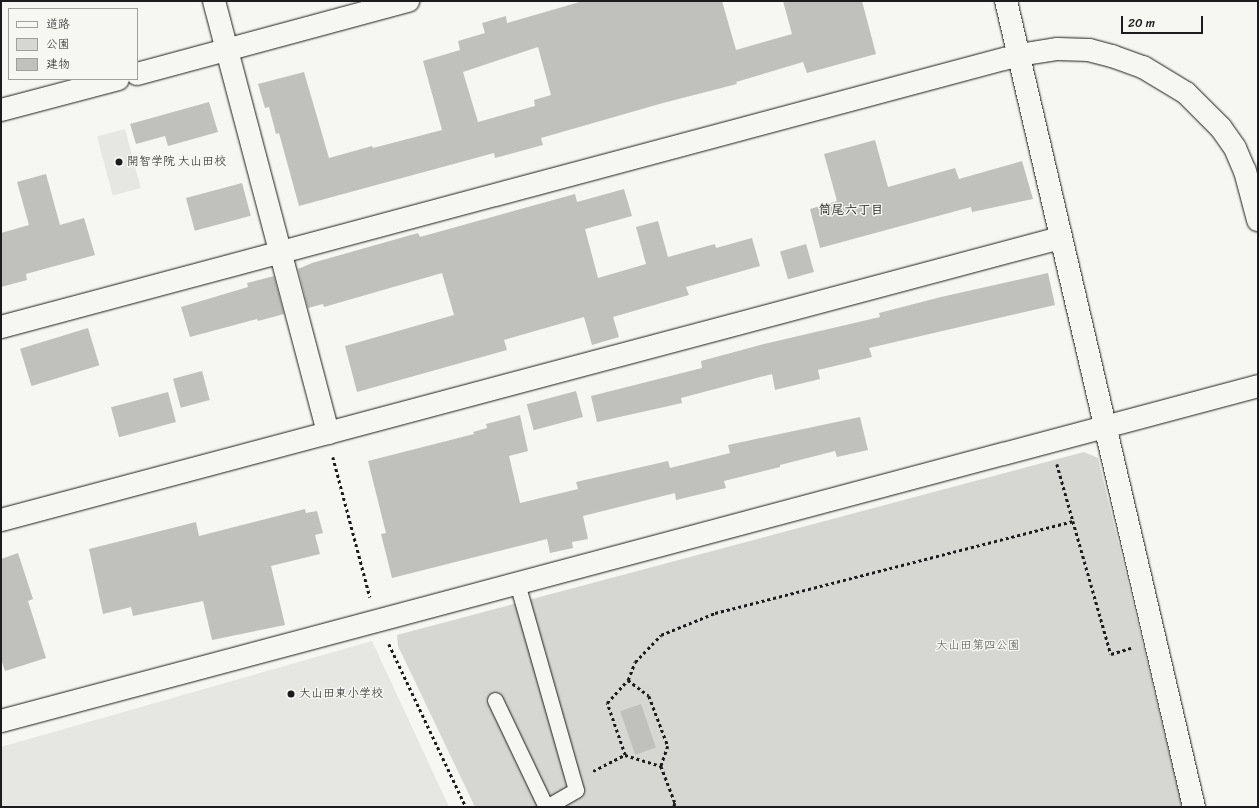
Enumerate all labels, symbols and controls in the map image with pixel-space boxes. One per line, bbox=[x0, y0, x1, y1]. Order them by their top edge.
legend bbox=[8, 8, 138, 80]
scale bar bbox=[1123, 8, 1205, 34]
text: 20 m bbox=[1128, 12, 1155, 34]
text: 道路 bbox=[46, 13, 70, 35]
text: 公園 bbox=[46, 33, 70, 55]
text: 建物 bbox=[46, 53, 70, 75]
place label: 開智学院 大山田校 bbox=[127, 155, 226, 169]
marker: 開智学院 大山田校 bbox=[114, 157, 124, 167]
district label: 筒尾六丁目 bbox=[819, 202, 883, 218]
park label: 大山田第四公園 bbox=[936, 639, 1020, 653]
place label: 大山田東小学校 bbox=[299, 687, 383, 701]
marker: 大山田東小学校 bbox=[286, 689, 296, 699]

